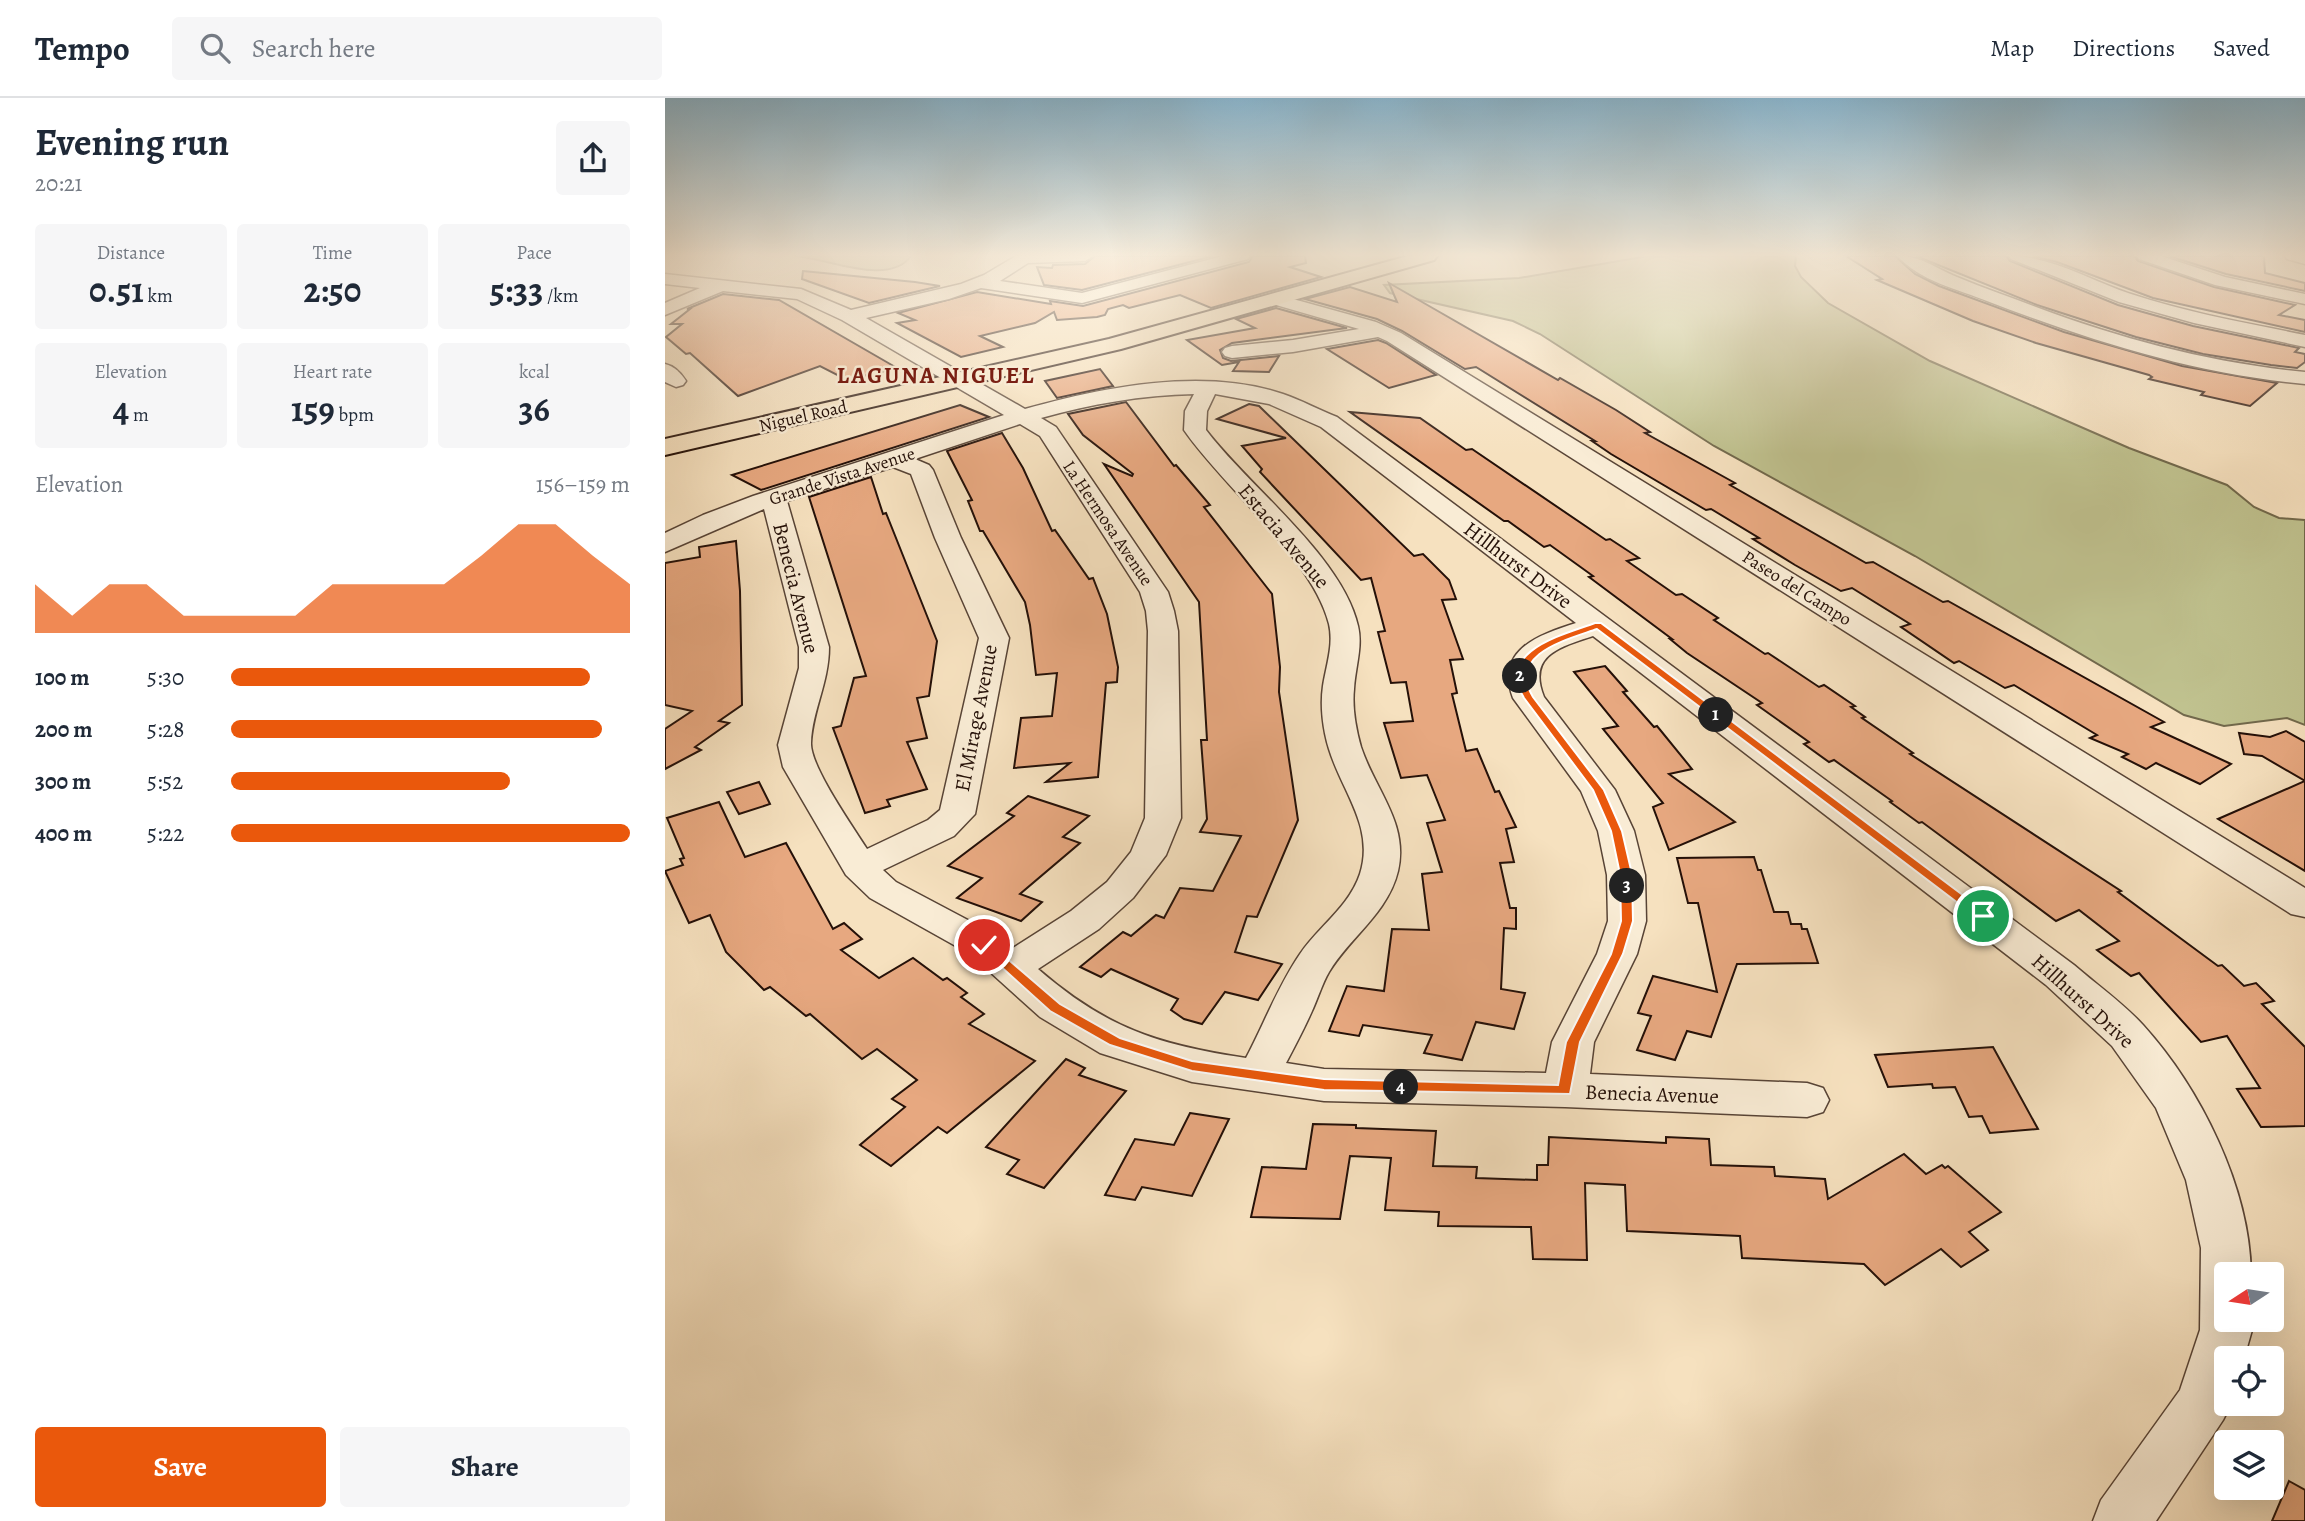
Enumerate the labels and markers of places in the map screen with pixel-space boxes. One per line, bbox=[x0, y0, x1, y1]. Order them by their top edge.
pin: 2 bbox=[1503, 658, 1537, 694]
pin: 1 bbox=[1699, 698, 1733, 732]
pin: 3 bbox=[1609, 868, 1644, 904]
pin bbox=[1953, 886, 2013, 946]
pin bbox=[954, 915, 1014, 975]
pin: 4 bbox=[1383, 1070, 1419, 1104]

